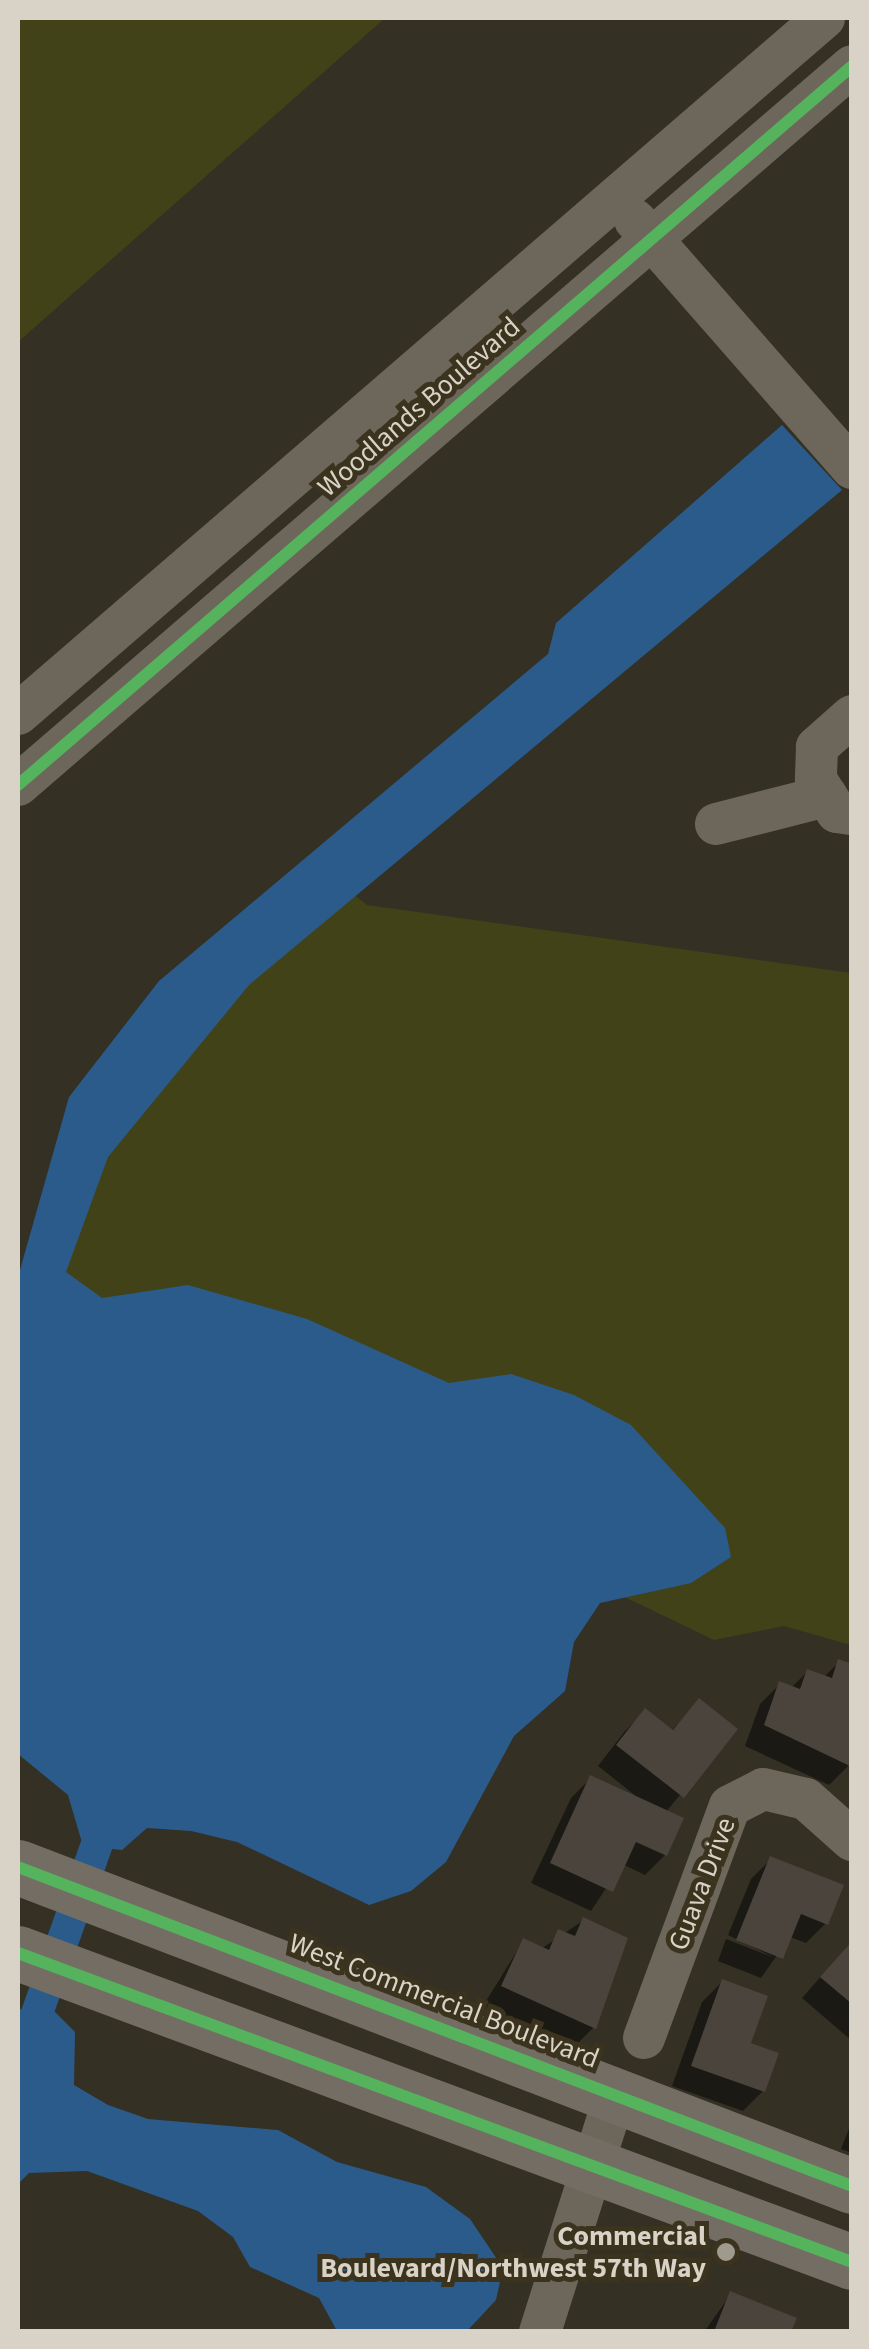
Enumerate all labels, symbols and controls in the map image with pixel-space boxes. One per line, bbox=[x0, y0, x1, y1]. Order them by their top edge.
street label: Woodlands Boulevard bbox=[311, 310, 527, 504]
street label: Guava Drive bbox=[661, 1813, 743, 1955]
street label: West Commercial Boulevard bbox=[284, 1926, 604, 2076]
place label: Commercial Boulevard/Northwest 57th Way bbox=[320, 2219, 706, 2285]
marker: Commercial Boulevard/Northwest 57th Way bbox=[715, 2241, 737, 2263]

